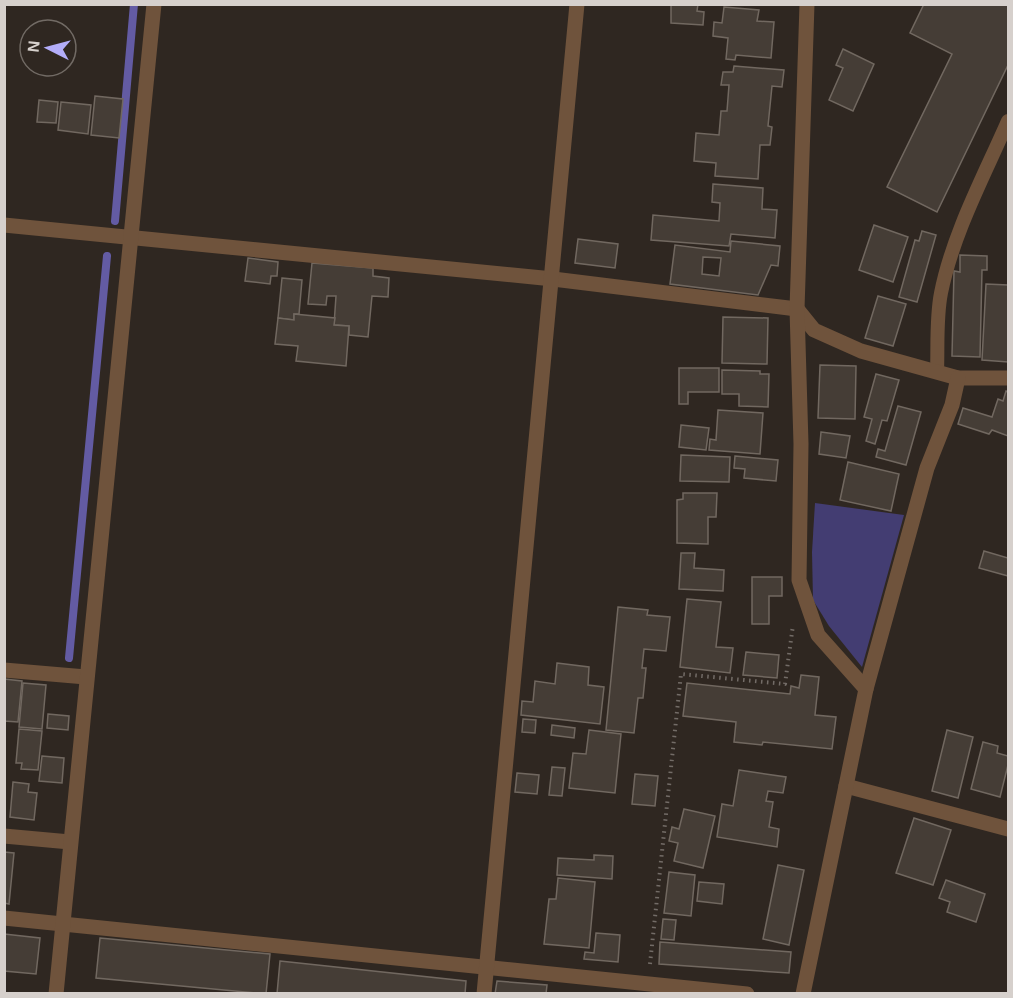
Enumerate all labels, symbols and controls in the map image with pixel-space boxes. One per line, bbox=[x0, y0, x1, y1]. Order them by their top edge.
north arrow bbox=[18, 18, 78, 78]
text: N bbox=[25, 40, 43, 53]

